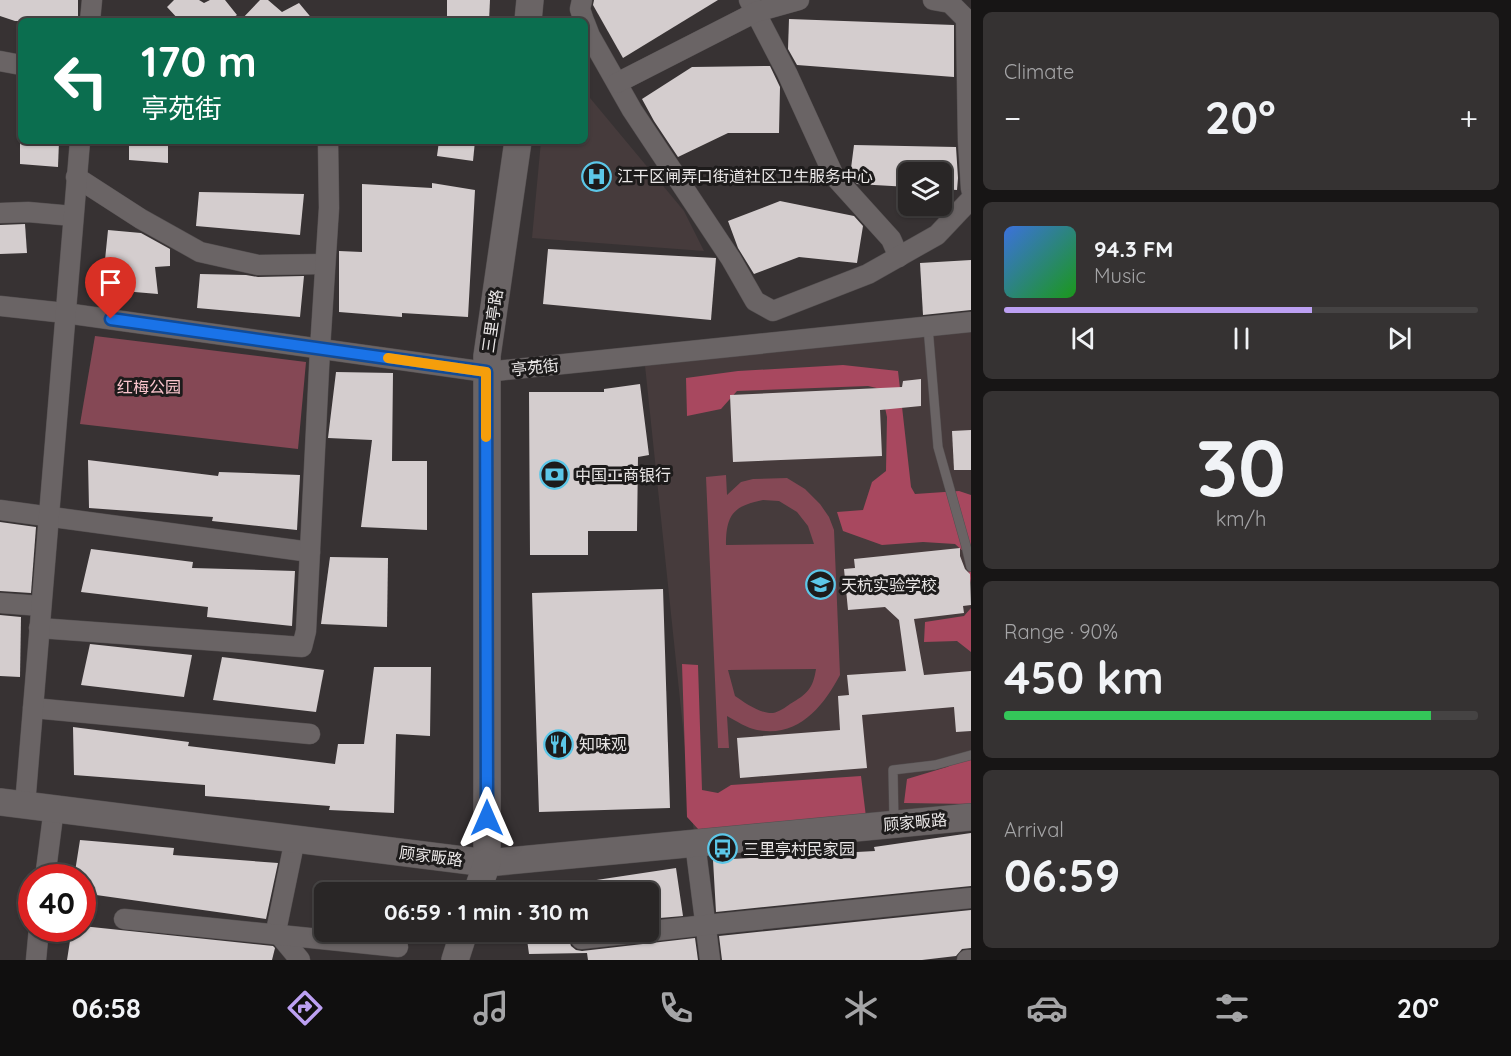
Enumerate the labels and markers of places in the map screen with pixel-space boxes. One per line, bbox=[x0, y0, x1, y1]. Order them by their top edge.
hospital icon: 江干区闸弄口街道社区卫生服务中心 bbox=[580, 160, 612, 192]
place label: 江干区闸弄口街道社区卫生服务中心 bbox=[617, 166, 873, 186]
pin bbox=[85, 257, 136, 319]
bank icon: 中国工商银行 bbox=[538, 459, 570, 491]
place label: 中国工商银行 bbox=[575, 465, 671, 485]
school or university icon: 天杭实验学校 bbox=[804, 569, 836, 601]
place label: 天杭实验学校 bbox=[841, 575, 937, 595]
restaurant icon: 知味观 bbox=[542, 728, 574, 760]
place label: 知味观 bbox=[579, 734, 627, 754]
bus stop icon: 三里亭村民家园 bbox=[706, 833, 738, 865]
place label: 三里亭村民家园 bbox=[743, 839, 855, 859]

